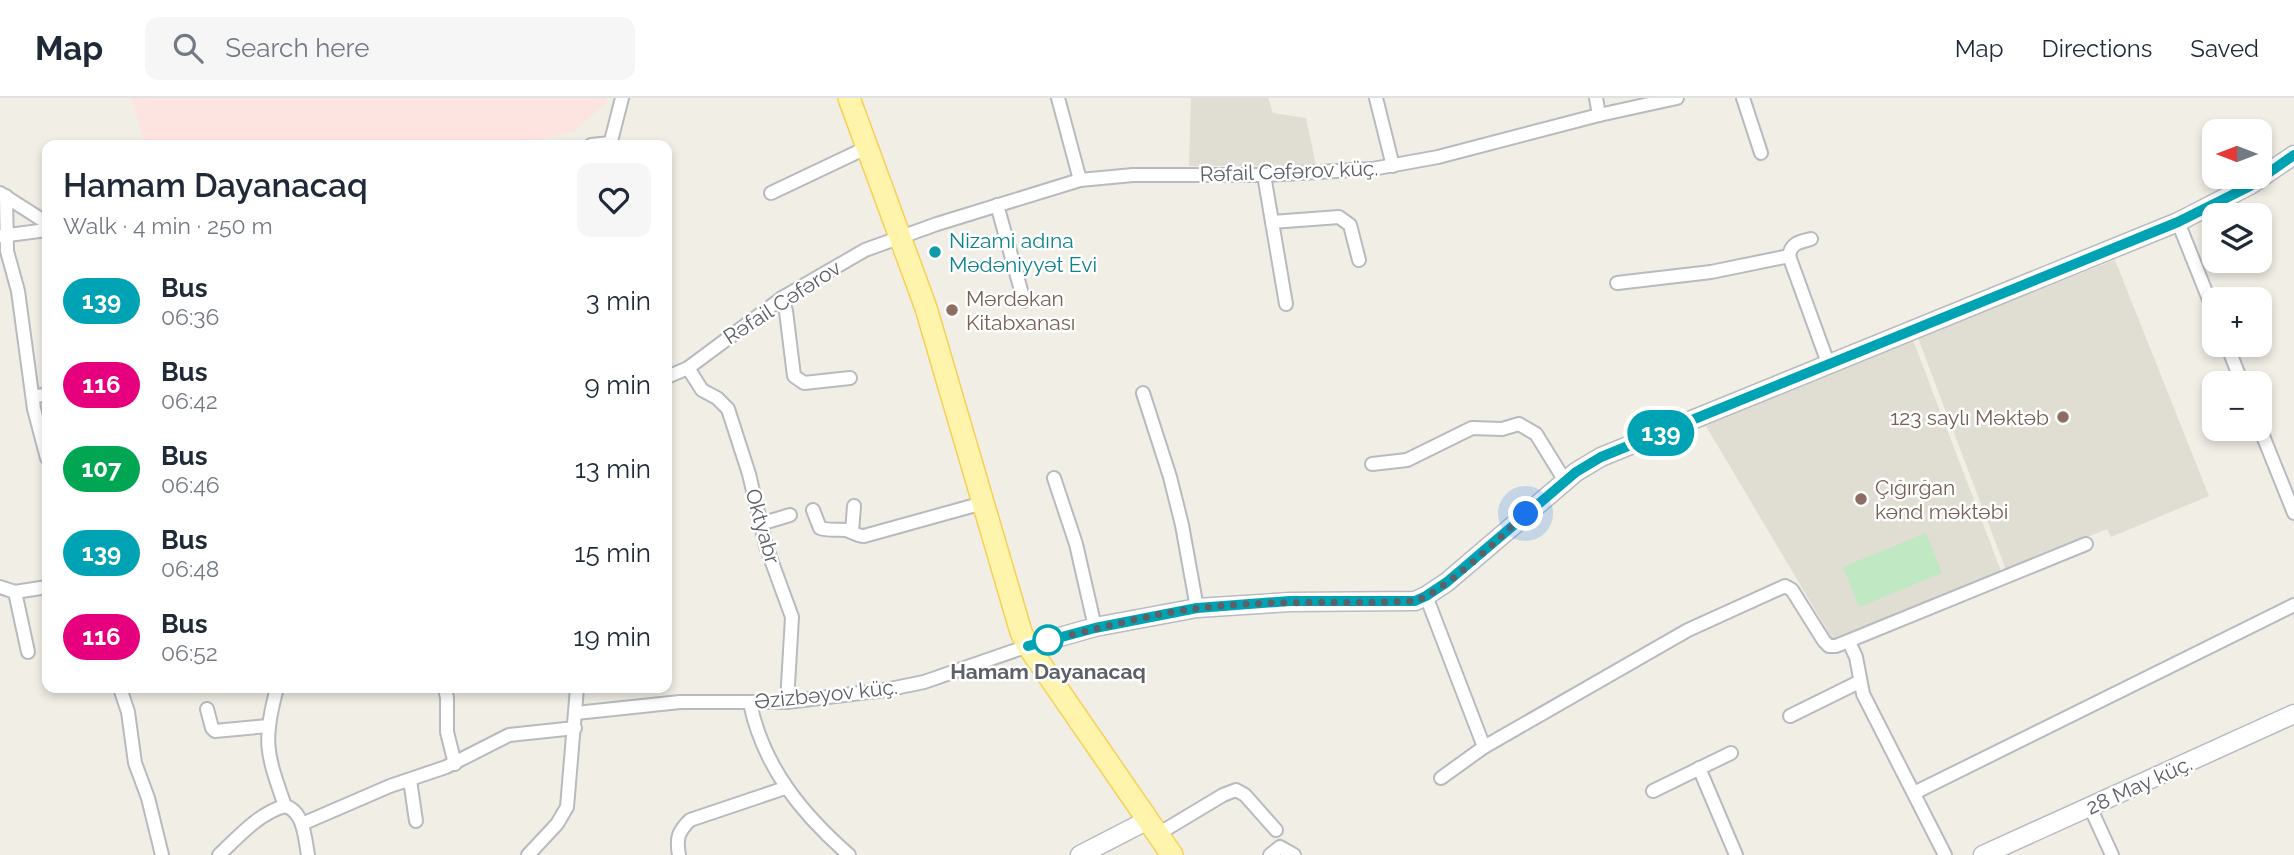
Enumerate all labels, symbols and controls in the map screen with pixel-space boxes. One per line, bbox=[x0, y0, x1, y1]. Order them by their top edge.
search box bbox=[145, 17, 635, 80]
text: Map bbox=[35, 29, 103, 68]
icon: search bbox=[169, 29, 207, 67]
text: Search here bbox=[225, 33, 370, 63]
text: Map bbox=[1955, 34, 2004, 63]
text: Directions bbox=[2042, 34, 2152, 63]
text: Saved bbox=[2190, 34, 2259, 63]
north arrow bbox=[2202, 119, 2272, 189]
map controls bbox=[2202, 119, 2272, 441]
street label: Rəfail Cəfərov küç. bbox=[1199, 155, 1379, 187]
button: heart bbox=[577, 163, 651, 237]
text: Hamam Dayanacaq bbox=[63, 166, 368, 205]
button: layers bbox=[2202, 203, 2272, 273]
text: Walk · 4 min · 250 m bbox=[63, 212, 273, 239]
place label: Nizami adına Mədəniyyət Evi bbox=[949, 228, 1097, 277]
marker: Nizami adına Mədəniyyət Evi bbox=[927, 244, 943, 260]
street label: Rəfail Cəfərov bbox=[719, 255, 845, 349]
text: Bus bbox=[161, 273, 208, 303]
text: 139 bbox=[82, 286, 121, 315]
text: 3 min bbox=[586, 286, 651, 316]
place label: Mərdəkan Kitabxanası bbox=[966, 286, 1075, 335]
button: + bbox=[2202, 287, 2272, 357]
marker: Mərdəkan Kitabxanası bbox=[944, 302, 960, 318]
text: 06:36 bbox=[161, 303, 219, 330]
text: Bus bbox=[161, 357, 208, 387]
text: 116 bbox=[82, 370, 121, 399]
text: 9 min bbox=[584, 370, 651, 400]
button: − bbox=[2202, 371, 2272, 441]
text: 06:42 bbox=[161, 387, 218, 414]
place label: 123 saylı Məktəb bbox=[1890, 405, 2049, 430]
marker: 123 saylı Məktəb bbox=[2055, 409, 2071, 425]
line badge: 139 bbox=[1621, 410, 1701, 456]
text: 139 bbox=[1641, 418, 1681, 447]
text: Bus bbox=[161, 441, 208, 471]
text: 107 bbox=[81, 454, 122, 483]
text: 13 min bbox=[575, 454, 651, 484]
text: 06:46 bbox=[161, 471, 220, 498]
place label: Çığırğan kənd məktəbi bbox=[1875, 475, 2008, 524]
street label: Oktyabr bbox=[740, 486, 786, 567]
marker: Çığırğan kənd məktəbi bbox=[1853, 491, 1869, 507]
your location bbox=[1508, 496, 1543, 531]
text: Bus bbox=[161, 525, 208, 555]
text: 139 bbox=[82, 538, 121, 567]
text: 15 min bbox=[574, 538, 651, 568]
text: 06:48 bbox=[161, 555, 219, 582]
text: Bus bbox=[161, 609, 208, 639]
text: 116 bbox=[82, 622, 121, 651]
text: 19 min bbox=[573, 622, 651, 652]
marker: Hamam Dayanacaq bbox=[1033, 625, 1063, 655]
text: 06:52 bbox=[161, 639, 218, 666]
place label: Hamam Dayanacaq bbox=[950, 659, 1146, 684]
street label: Əzizbəyov küç. bbox=[753, 674, 899, 714]
street label: 28 May küç. bbox=[2082, 751, 2196, 819]

